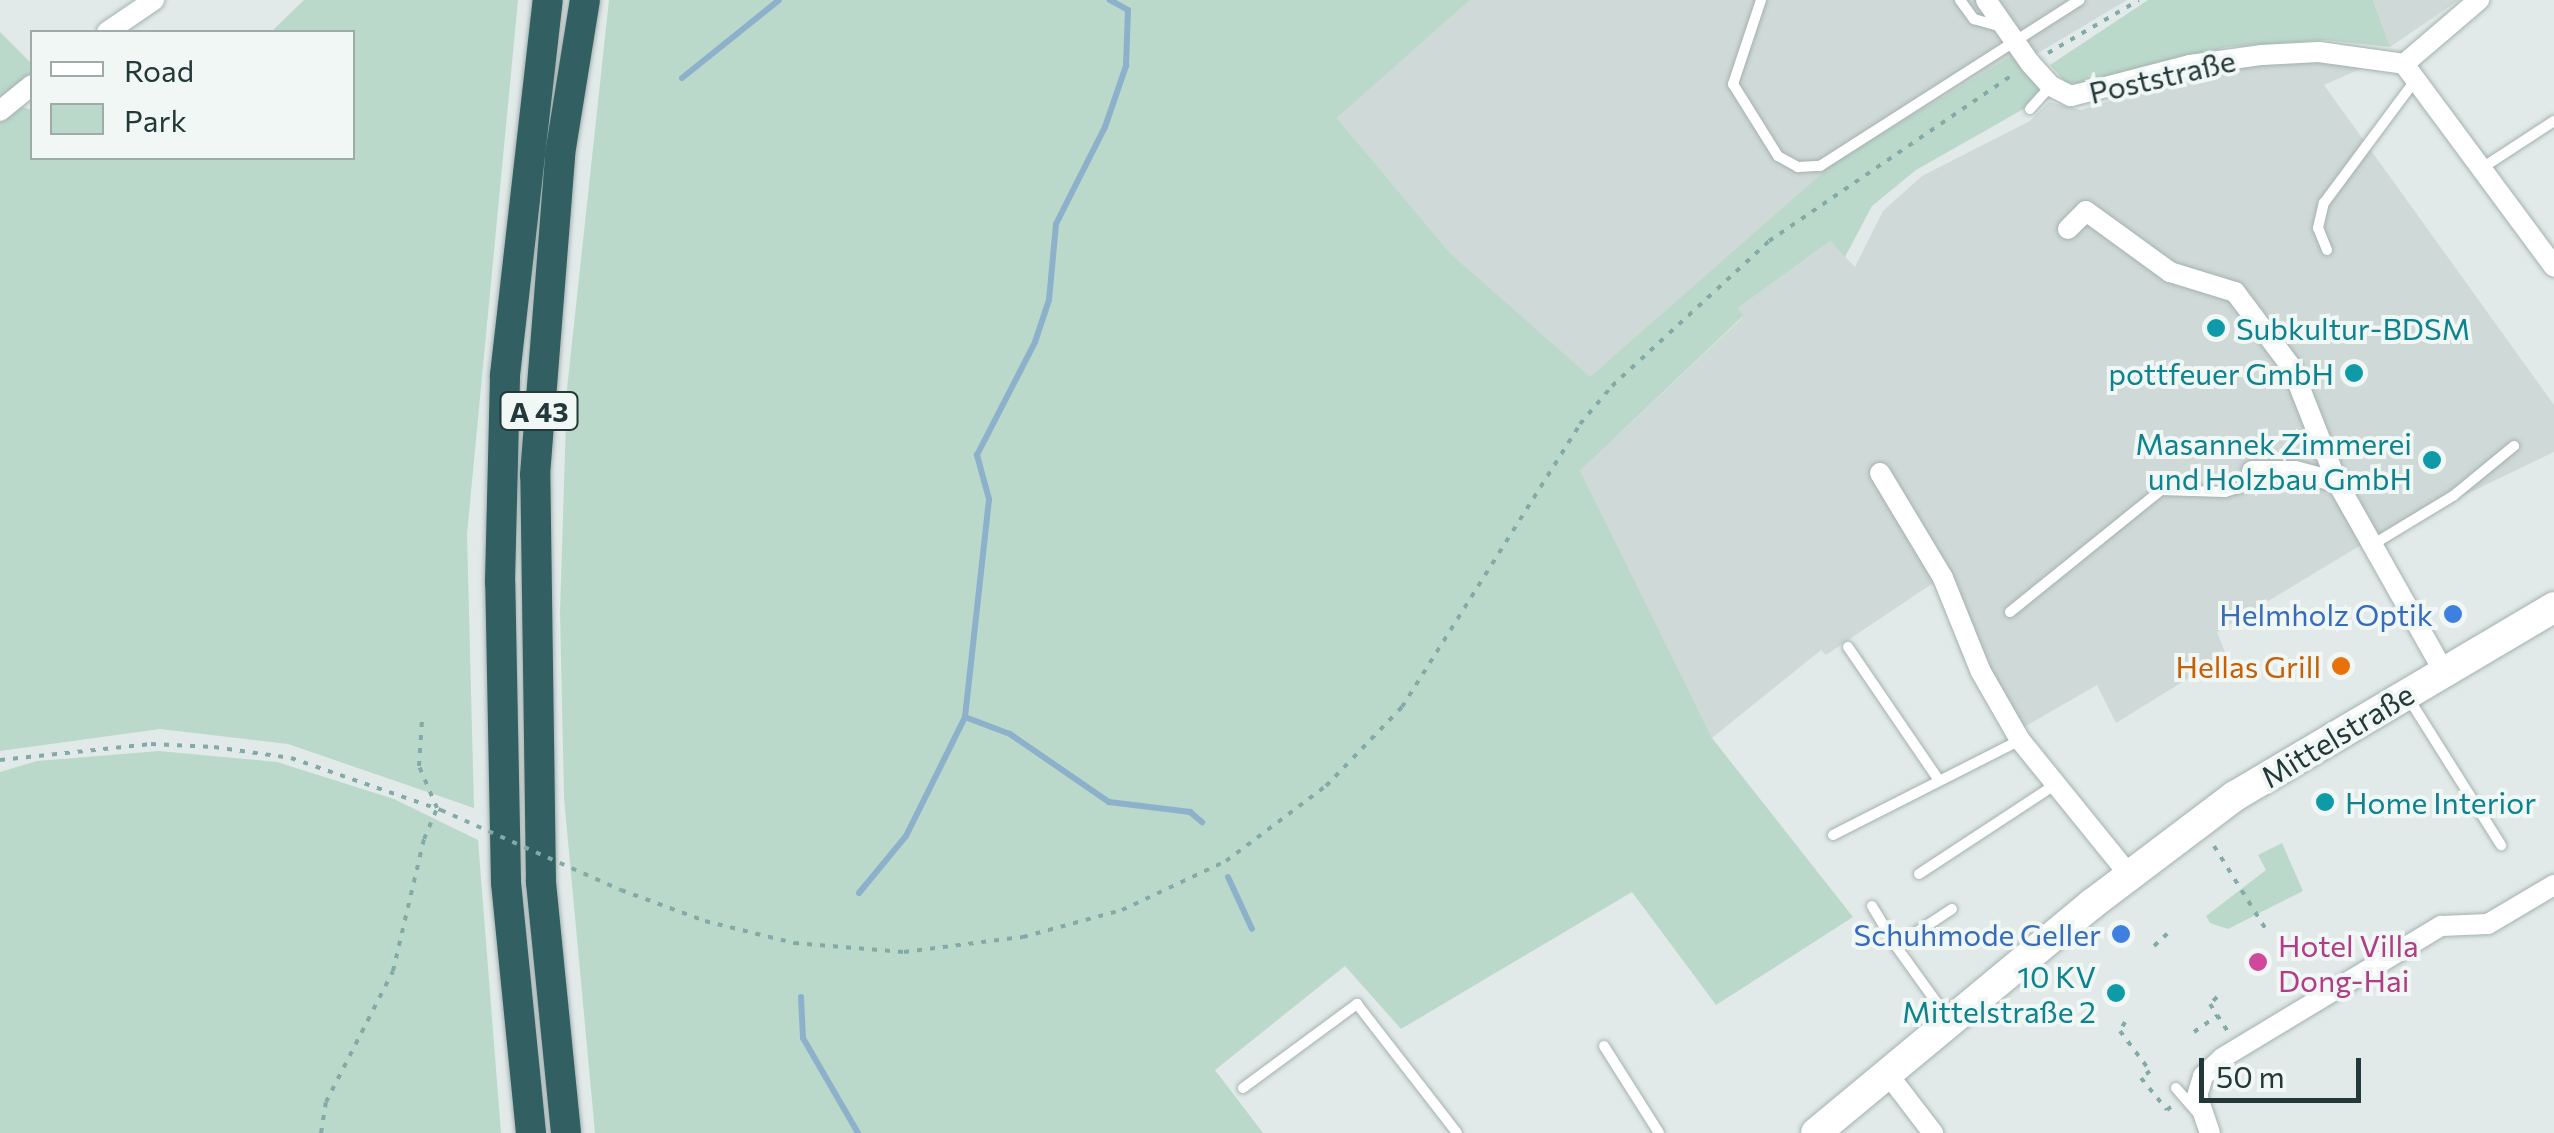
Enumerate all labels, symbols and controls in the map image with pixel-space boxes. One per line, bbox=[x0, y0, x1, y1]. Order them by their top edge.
legend bbox=[30, 30, 355, 160]
street label: Poststraße bbox=[2085, 42, 2239, 110]
text: Road bbox=[124, 51, 194, 88]
text: Park bbox=[124, 101, 187, 138]
place label: Subkultur-BDSM bbox=[2236, 310, 2470, 346]
marker: Subkultur-BDSM bbox=[2205, 317, 2227, 339]
place label: pottfeuer GmbH bbox=[2108, 355, 2334, 391]
marker: pottfeuer GmbH bbox=[2343, 362, 2365, 384]
road number: A 43 bbox=[499, 388, 579, 434]
place label: Masannek Zimmerei und Holzbau GmbH bbox=[2135, 425, 2412, 496]
marker: Masannek Zimmerei und Holzbau GmbH bbox=[2421, 449, 2443, 471]
place label: Helmholz Optik bbox=[2219, 596, 2433, 632]
marker: Helmholz Optik bbox=[2442, 603, 2464, 625]
place label: Hellas Grill bbox=[2175, 648, 2321, 684]
marker: Hellas Grill bbox=[2330, 655, 2352, 677]
street label: Mittelstraße bbox=[2254, 675, 2420, 795]
place label: Home Interior bbox=[2345, 784, 2536, 820]
marker: Home Interior bbox=[2314, 791, 2336, 813]
place label: Schuhmode Geller bbox=[1854, 916, 2101, 952]
marker: Schuhmode Geller bbox=[2110, 923, 2132, 945]
place label: Hotel Villa Dong-Hai bbox=[2278, 927, 2419, 998]
marker: Hotel Villa Dong-Hai bbox=[2247, 951, 2269, 973]
place label: 10 KV Mittelstraße 2 bbox=[1902, 958, 2096, 1028]
marker: 10 KV Mittelstraße 2 bbox=[2105, 982, 2127, 1004]
scale bar bbox=[2204, 1038, 2366, 1100]
text: 50 m bbox=[2216, 1057, 2285, 1094]

